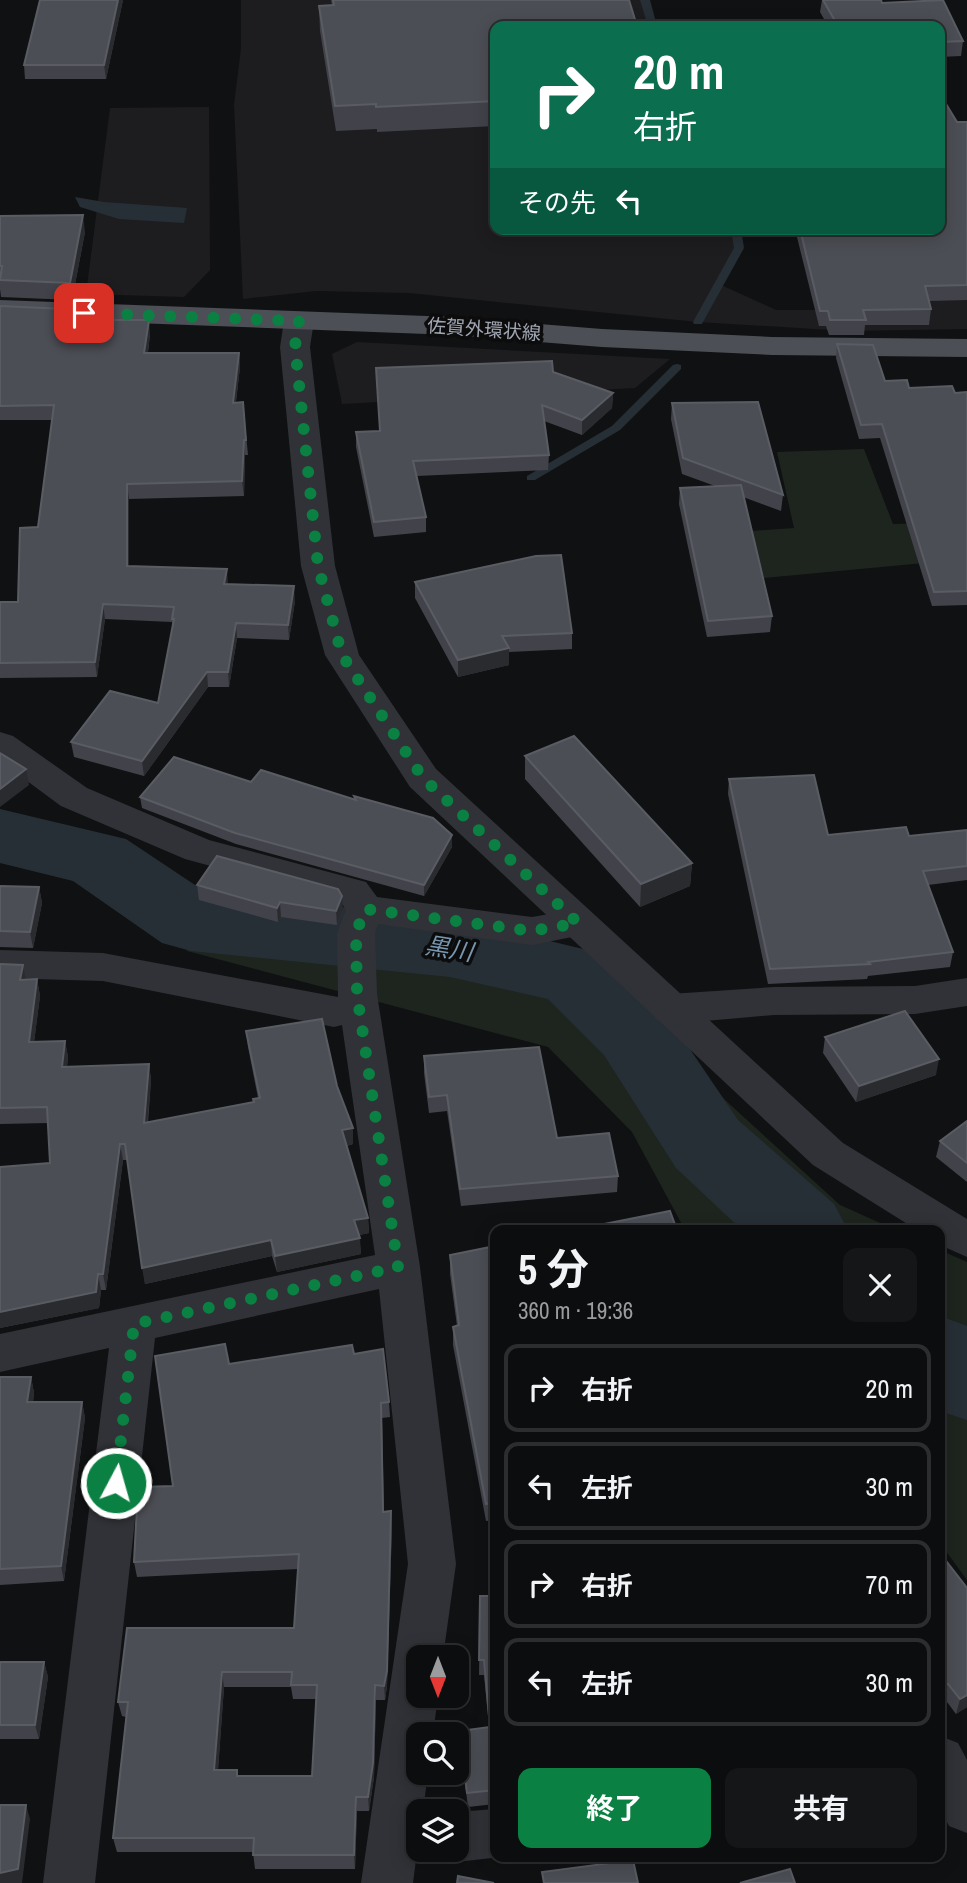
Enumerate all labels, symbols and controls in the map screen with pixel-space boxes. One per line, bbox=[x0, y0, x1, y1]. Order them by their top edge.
text: 20 m bbox=[633, 38, 725, 104]
icon: right bbox=[518, 49, 609, 140]
text: 右折 bbox=[633, 105, 697, 148]
icon: left bbox=[610, 182, 648, 220]
text: その先 bbox=[518, 185, 596, 220]
pin bbox=[54, 283, 114, 343]
icon: arrive bbox=[65, 294, 103, 332]
street label: 佐賀外環状線 bbox=[426, 312, 542, 346]
water label: 黒川 bbox=[423, 928, 478, 968]
text: 5 分 bbox=[518, 1241, 589, 1297]
button: close bbox=[843, 1248, 917, 1322]
text: 360 m · 19:36 bbox=[518, 1295, 633, 1326]
icon: right bbox=[522, 1369, 560, 1407]
text: 20 m bbox=[866, 1371, 913, 1406]
text: 右折 bbox=[581, 1372, 633, 1407]
position arrow bbox=[79, 1446, 153, 1520]
icon: left bbox=[522, 1467, 560, 1505]
text: 30 m bbox=[866, 1469, 913, 1504]
text: 左折 bbox=[581, 1470, 633, 1505]
icon: right bbox=[522, 1565, 560, 1603]
text: 70 m bbox=[866, 1567, 913, 1602]
text: 右折 bbox=[581, 1568, 633, 1603]
north arrow bbox=[406, 1645, 469, 1708]
map controls bbox=[406, 1645, 469, 1862]
icon: left bbox=[522, 1663, 560, 1701]
text: 30 m bbox=[866, 1665, 913, 1700]
text: 左折 bbox=[581, 1666, 633, 1701]
button: search bbox=[406, 1722, 469, 1785]
button: 終了 bbox=[518, 1768, 711, 1848]
button: 共有 bbox=[725, 1768, 917, 1848]
button: layers bbox=[406, 1799, 469, 1862]

